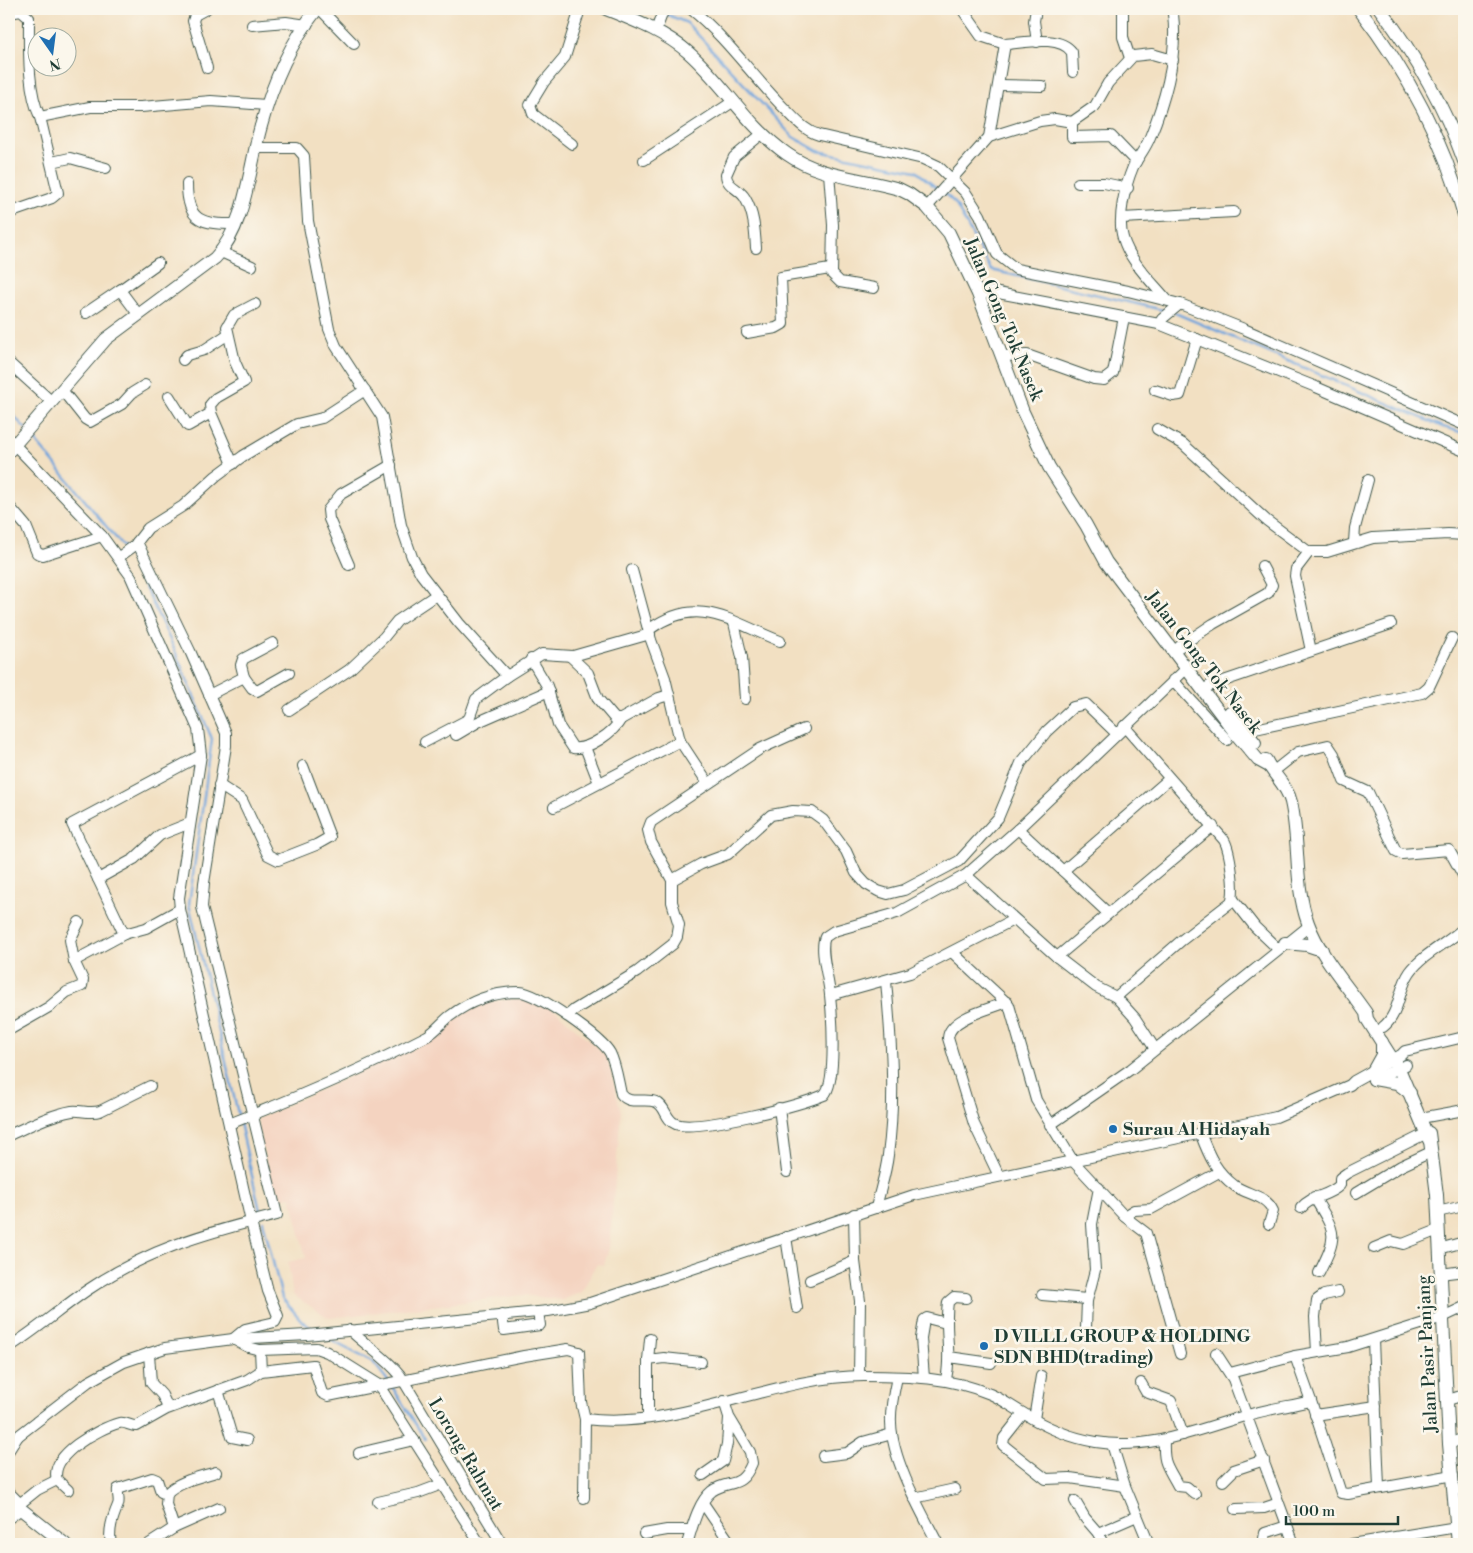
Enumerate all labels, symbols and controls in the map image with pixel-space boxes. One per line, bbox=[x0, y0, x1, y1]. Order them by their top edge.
north arrow bbox=[28, 28, 78, 78]
text: N bbox=[47, 54, 62, 74]
street label: Jalan Gong Tok Nasek bbox=[958, 233, 1049, 406]
street label: Jalan Gong Tok Nasek bbox=[1140, 585, 1268, 740]
place label: Surau Al Hidayah bbox=[1123, 1118, 1270, 1141]
marker: Surau Al Hidayah bbox=[1107, 1123, 1119, 1135]
street label: Jalan Pasir Panjang bbox=[1412, 1274, 1443, 1434]
place label: D VILLL GROUP & HOLDING SDN BHD(trading) bbox=[994, 1325, 1251, 1369]
marker: D VILLL GROUP & HOLDING SDN BHD(trading) bbox=[978, 1340, 990, 1352]
street label: Lorong Rahmat bbox=[423, 1394, 509, 1515]
scale bar bbox=[1286, 1493, 1398, 1525]
text: 100 m bbox=[1293, 1502, 1335, 1521]

